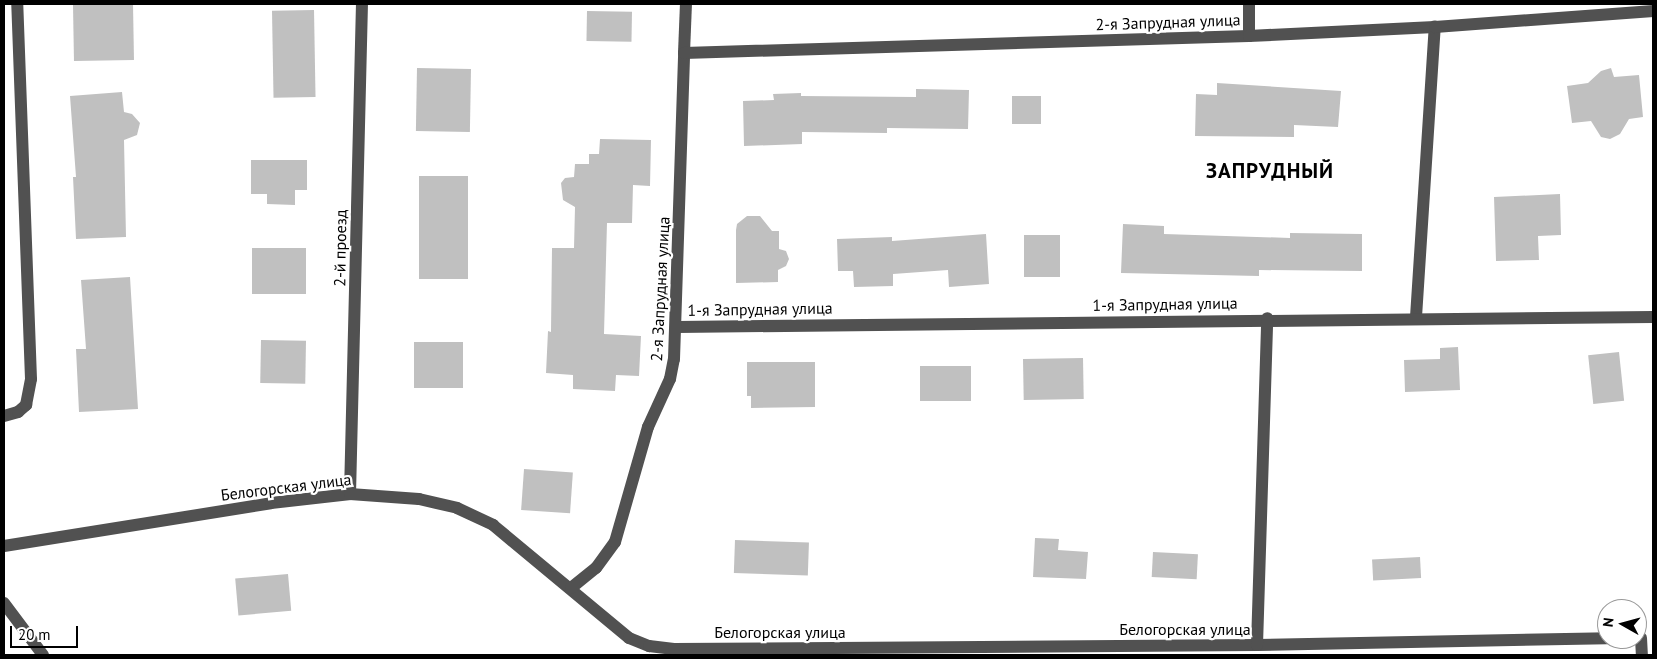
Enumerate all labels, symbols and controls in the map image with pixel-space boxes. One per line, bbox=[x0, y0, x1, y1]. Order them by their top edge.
street label: 2-я Запрудная улица bbox=[1095, 10, 1241, 34]
district label: ЗАПРУДНЫЙ bbox=[1205, 158, 1335, 184]
street label: 2-й проезд bbox=[330, 209, 350, 287]
street label: 2-я Запрудная улица bbox=[647, 216, 673, 362]
street label: 1-я Запрудная улица bbox=[1092, 293, 1238, 315]
street label: 1-я Запрудная улица bbox=[687, 298, 833, 320]
street label: Белогорская улица bbox=[220, 469, 352, 505]
north arrow bbox=[1597, 599, 1647, 649]
scale bar bbox=[12, 616, 80, 648]
text: N bbox=[1599, 617, 1618, 628]
street label: Белогорская улица bbox=[1119, 619, 1251, 639]
street label: Белогорская улица bbox=[714, 622, 846, 642]
text: 20 m bbox=[18, 625, 51, 644]

